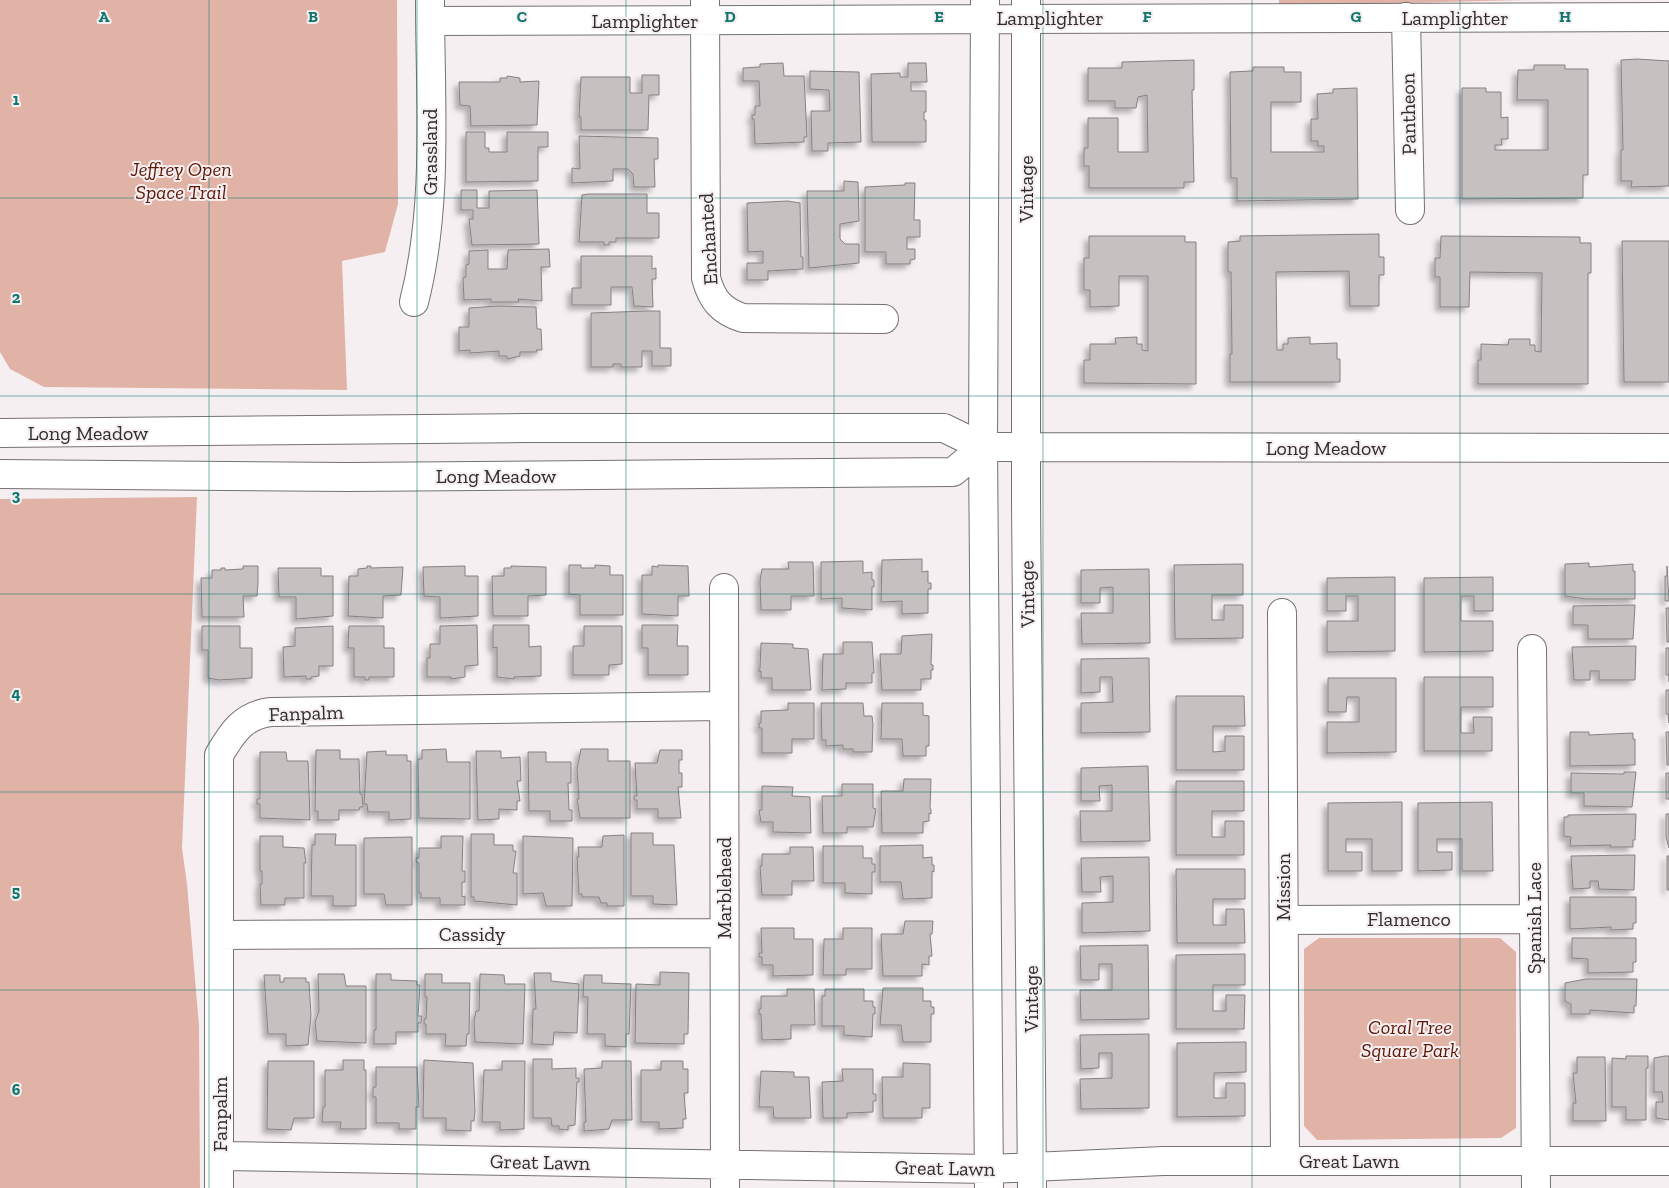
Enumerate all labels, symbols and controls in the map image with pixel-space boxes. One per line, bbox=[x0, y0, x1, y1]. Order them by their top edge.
street label: Lamplighter bbox=[996, 6, 1104, 30]
street label: Lamplighter bbox=[1401, 6, 1509, 30]
text: A bbox=[99, 7, 110, 26]
text: B bbox=[308, 7, 318, 26]
text: C bbox=[517, 7, 527, 26]
text: D bbox=[724, 7, 736, 26]
text: E bbox=[934, 7, 944, 26]
text: F bbox=[1142, 7, 1152, 26]
text: G bbox=[1351, 7, 1362, 26]
text: H bbox=[1559, 7, 1571, 26]
street label: Lamplighter bbox=[591, 9, 699, 33]
street label: Pantheon bbox=[1395, 72, 1421, 155]
text: 1 bbox=[13, 90, 20, 109]
street label: Grassland bbox=[418, 109, 442, 195]
street label: Vintage bbox=[1014, 155, 1038, 224]
park label: Jeffrey Open Space Trail bbox=[129, 157, 232, 204]
street label: Enchanted bbox=[694, 192, 722, 286]
text: 2 bbox=[12, 288, 21, 307]
street label: Long Meadow bbox=[28, 421, 149, 445]
street label: Long Meadow bbox=[1266, 436, 1387, 460]
street label: Long Meadow bbox=[436, 464, 557, 488]
text: 3 bbox=[12, 486, 21, 505]
street label: Vintage bbox=[1014, 560, 1040, 629]
text: 4 bbox=[11, 684, 21, 703]
street label: Fanpalm bbox=[268, 700, 345, 726]
street label: Marblehead bbox=[712, 837, 736, 939]
street label: Mission bbox=[1271, 852, 1295, 921]
street label: Spanish Lace bbox=[1522, 862, 1546, 974]
text: 5 bbox=[12, 882, 20, 901]
street label: Flamenco bbox=[1367, 907, 1451, 931]
street label: Cassidy bbox=[439, 922, 506, 946]
street label: Vintage bbox=[1019, 965, 1043, 1034]
park label: Coral Tree Square Park bbox=[1361, 1015, 1459, 1062]
street label: Fanpalm bbox=[208, 1076, 232, 1152]
text: 6 bbox=[12, 1080, 21, 1099]
street label: Great Lawn bbox=[490, 1149, 591, 1175]
street label: Great Lawn bbox=[1299, 1149, 1400, 1173]
street label: Great Lawn bbox=[895, 1155, 996, 1181]

